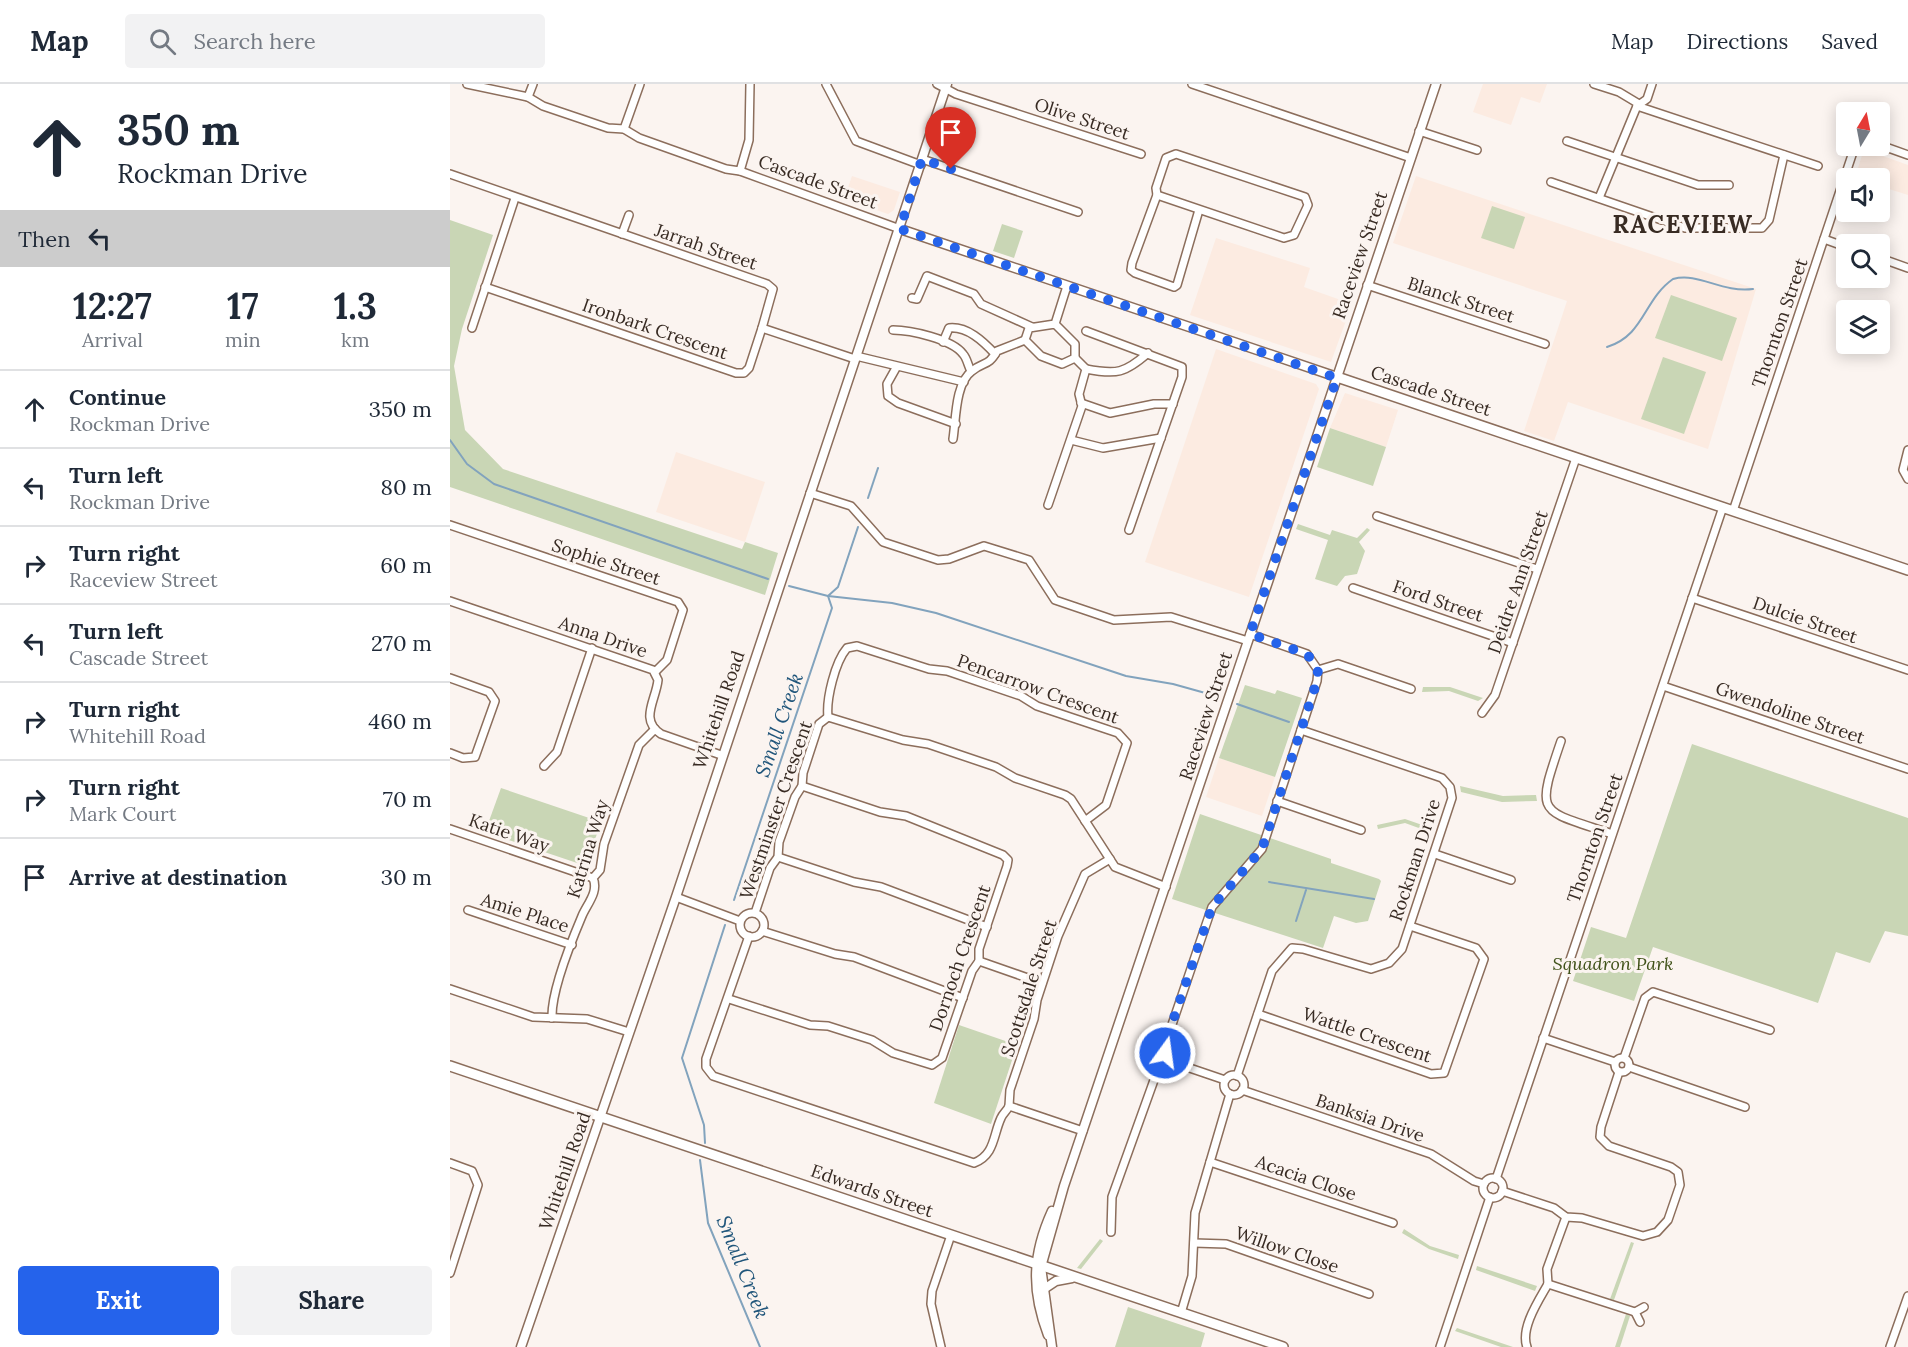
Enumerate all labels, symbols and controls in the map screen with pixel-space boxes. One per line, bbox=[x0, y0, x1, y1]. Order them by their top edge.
search box bbox=[125, 14, 545, 68]
text: Map bbox=[30, 23, 89, 59]
icon: search bbox=[146, 25, 179, 58]
text: Search here bbox=[194, 27, 316, 55]
text: Map bbox=[1611, 28, 1654, 55]
text: Directions bbox=[1687, 28, 1788, 55]
text: Saved bbox=[1821, 28, 1878, 55]
street label: Olive Street bbox=[1032, 92, 1133, 145]
north arrow bbox=[1836, 102, 1890, 156]
map controls bbox=[1836, 102, 1890, 354]
text: 350 m bbox=[117, 103, 240, 157]
pin bbox=[925, 107, 976, 169]
icon: ahead bbox=[18, 108, 96, 186]
icon: arrive bbox=[934, 116, 967, 149]
street label: Cascade Street bbox=[755, 149, 881, 214]
text: Rockman Drive bbox=[117, 156, 308, 190]
button: sound bbox=[1836, 168, 1890, 222]
street label: Raceview Street bbox=[1327, 188, 1392, 322]
district label: RACEVIEW bbox=[1613, 209, 1753, 240]
street label: Jarrah Street bbox=[651, 218, 761, 275]
icon: left bbox=[83, 222, 116, 255]
text: Then bbox=[18, 225, 71, 253]
button: search bbox=[1836, 234, 1890, 288]
street label: Thornton Street bbox=[1747, 255, 1812, 391]
street label: Blanck Street bbox=[1405, 271, 1518, 328]
text: 12:27 bbox=[73, 283, 152, 329]
text: 17 bbox=[227, 283, 259, 329]
text: 1.3 bbox=[334, 283, 377, 329]
street label: Ironbark Crescent bbox=[579, 293, 731, 364]
button: layers bbox=[1836, 300, 1890, 354]
text: Arrival bbox=[82, 327, 143, 352]
text: min bbox=[225, 327, 261, 352]
text: km bbox=[341, 327, 370, 352]
street label: Cascade Street bbox=[1368, 360, 1494, 421]
text: Continue bbox=[69, 383, 166, 411]
icon: ahead bbox=[18, 393, 51, 426]
text: 350 m bbox=[369, 395, 432, 423]
text: Rockman Drive bbox=[69, 411, 210, 436]
text: Turn left bbox=[69, 461, 163, 489]
icon: left bbox=[18, 471, 51, 504]
text: 80 m bbox=[381, 473, 432, 501]
text: Rockman Drive bbox=[69, 489, 210, 514]
street label: Deidre Ann Street bbox=[1482, 507, 1553, 657]
street label: Sophie Street bbox=[549, 533, 663, 590]
text: Turn right bbox=[69, 539, 180, 567]
icon: right bbox=[18, 549, 51, 582]
text: 60 m bbox=[380, 551, 432, 579]
text: Raceview Street bbox=[69, 567, 218, 592]
street label: Ford Street bbox=[1390, 574, 1487, 627]
street label: Dulcie Street bbox=[1750, 591, 1861, 648]
street label: Anna Drive bbox=[555, 610, 651, 662]
text: Turn left bbox=[69, 617, 163, 645]
icon: left bbox=[18, 627, 51, 660]
text: 270 m bbox=[371, 629, 432, 657]
text: Cascade Street bbox=[69, 645, 208, 670]
street label: Whitehill Road bbox=[688, 648, 750, 772]
street label: Pencarrow Crescent bbox=[954, 649, 1122, 729]
street label: Raceview Street bbox=[1174, 649, 1237, 783]
water label: Small Creek bbox=[749, 669, 808, 780]
street label: Gwendoline Street bbox=[1713, 676, 1868, 749]
text: Turn right bbox=[69, 695, 180, 723]
icon: right bbox=[18, 705, 51, 738]
text: 460 m bbox=[368, 707, 432, 735]
street label: Westminster Crescent bbox=[734, 718, 817, 902]
text: Whitehill Road bbox=[69, 723, 206, 748]
street label: Thornton Street bbox=[1562, 770, 1627, 906]
text: Turn right bbox=[69, 773, 180, 801]
icon: right bbox=[18, 783, 51, 816]
text: 70 m bbox=[383, 785, 432, 813]
street label: Katrina Way bbox=[562, 796, 614, 901]
street label: Rockman Drive bbox=[1384, 796, 1445, 924]
text: Mark Court bbox=[69, 801, 176, 826]
street label: Katie Way bbox=[466, 808, 553, 857]
icon: arrive bbox=[18, 861, 51, 894]
text: Arrive at destination bbox=[69, 863, 287, 891]
text: 30 m bbox=[381, 863, 432, 891]
street label: Dornoch Crescent bbox=[924, 881, 995, 1034]
street label: Amie Place bbox=[477, 887, 572, 938]
street label: Scottsdale Street bbox=[995, 916, 1062, 1059]
park label: Squadron Park bbox=[1553, 952, 1673, 975]
street label: Wattle Crescent bbox=[1300, 1002, 1435, 1067]
position arrow bbox=[1133, 1021, 1197, 1085]
street label: Banksia Drive bbox=[1313, 1088, 1428, 1147]
street label: Whitehill Road bbox=[534, 1109, 596, 1233]
street label: Acacia Close bbox=[1252, 1149, 1360, 1206]
street label: Edwards Street bbox=[808, 1159, 936, 1222]
water label: Small Creek bbox=[712, 1212, 775, 1322]
street label: Willow Close bbox=[1232, 1221, 1342, 1278]
button: Exit bbox=[18, 1266, 219, 1335]
button: Share bbox=[231, 1266, 432, 1335]

